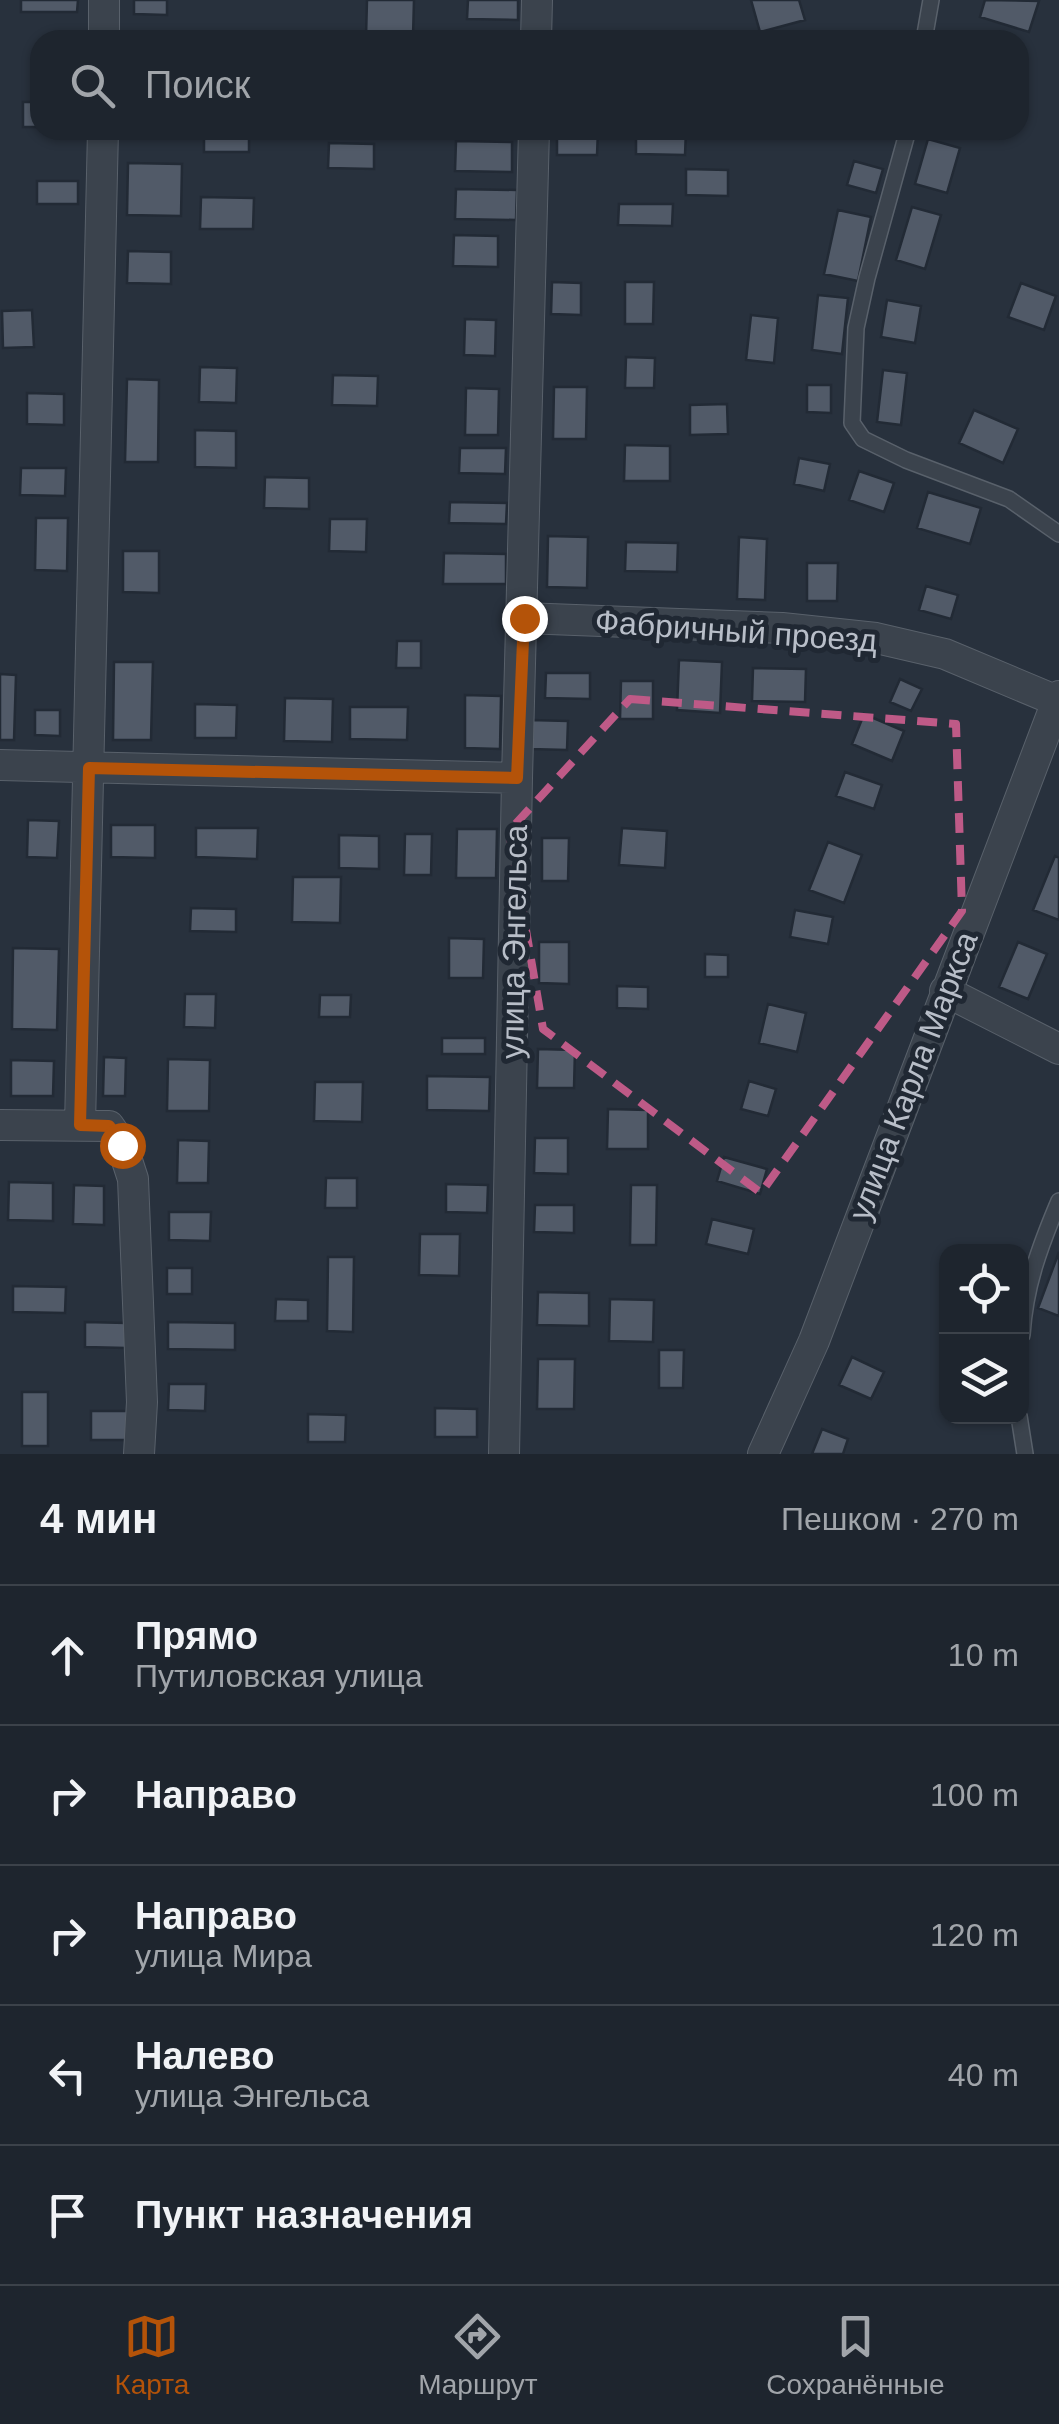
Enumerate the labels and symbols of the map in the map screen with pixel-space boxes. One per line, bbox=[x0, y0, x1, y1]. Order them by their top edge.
route end bbox=[502, 596, 548, 642]
street label: Фабричный проезд bbox=[594, 603, 879, 659]
street label: улица Энгельса bbox=[494, 824, 534, 1059]
street label: улица Карла Маркса bbox=[841, 926, 985, 1225]
route start bbox=[100, 1123, 146, 1169]

